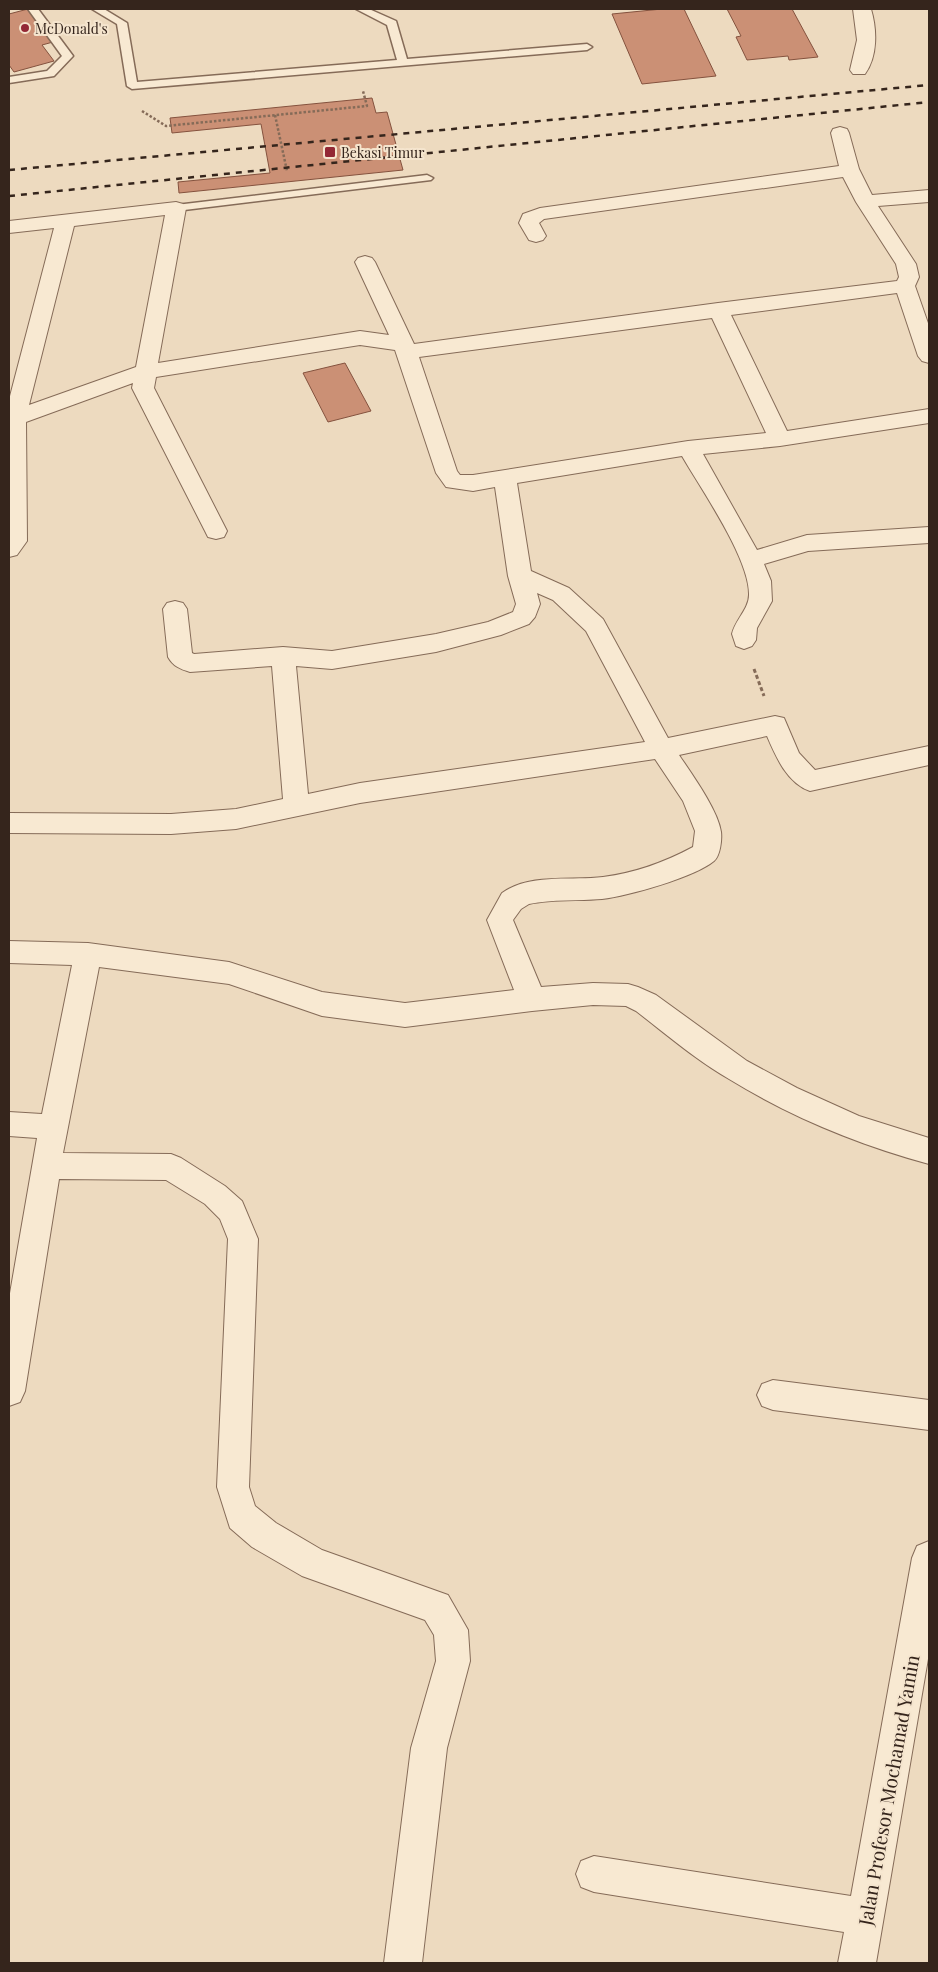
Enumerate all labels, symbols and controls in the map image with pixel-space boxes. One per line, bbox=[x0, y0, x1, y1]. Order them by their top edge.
place label: McDonald's bbox=[35, 19, 108, 38]
marker: McDonald's bbox=[19, 22, 31, 34]
place label: Bekasi Timur bbox=[341, 143, 425, 162]
marker: Bekasi Timur bbox=[323, 145, 337, 159]
street label: Jalan Profesor Mochamad Yamin bbox=[851, 1652, 925, 1928]

